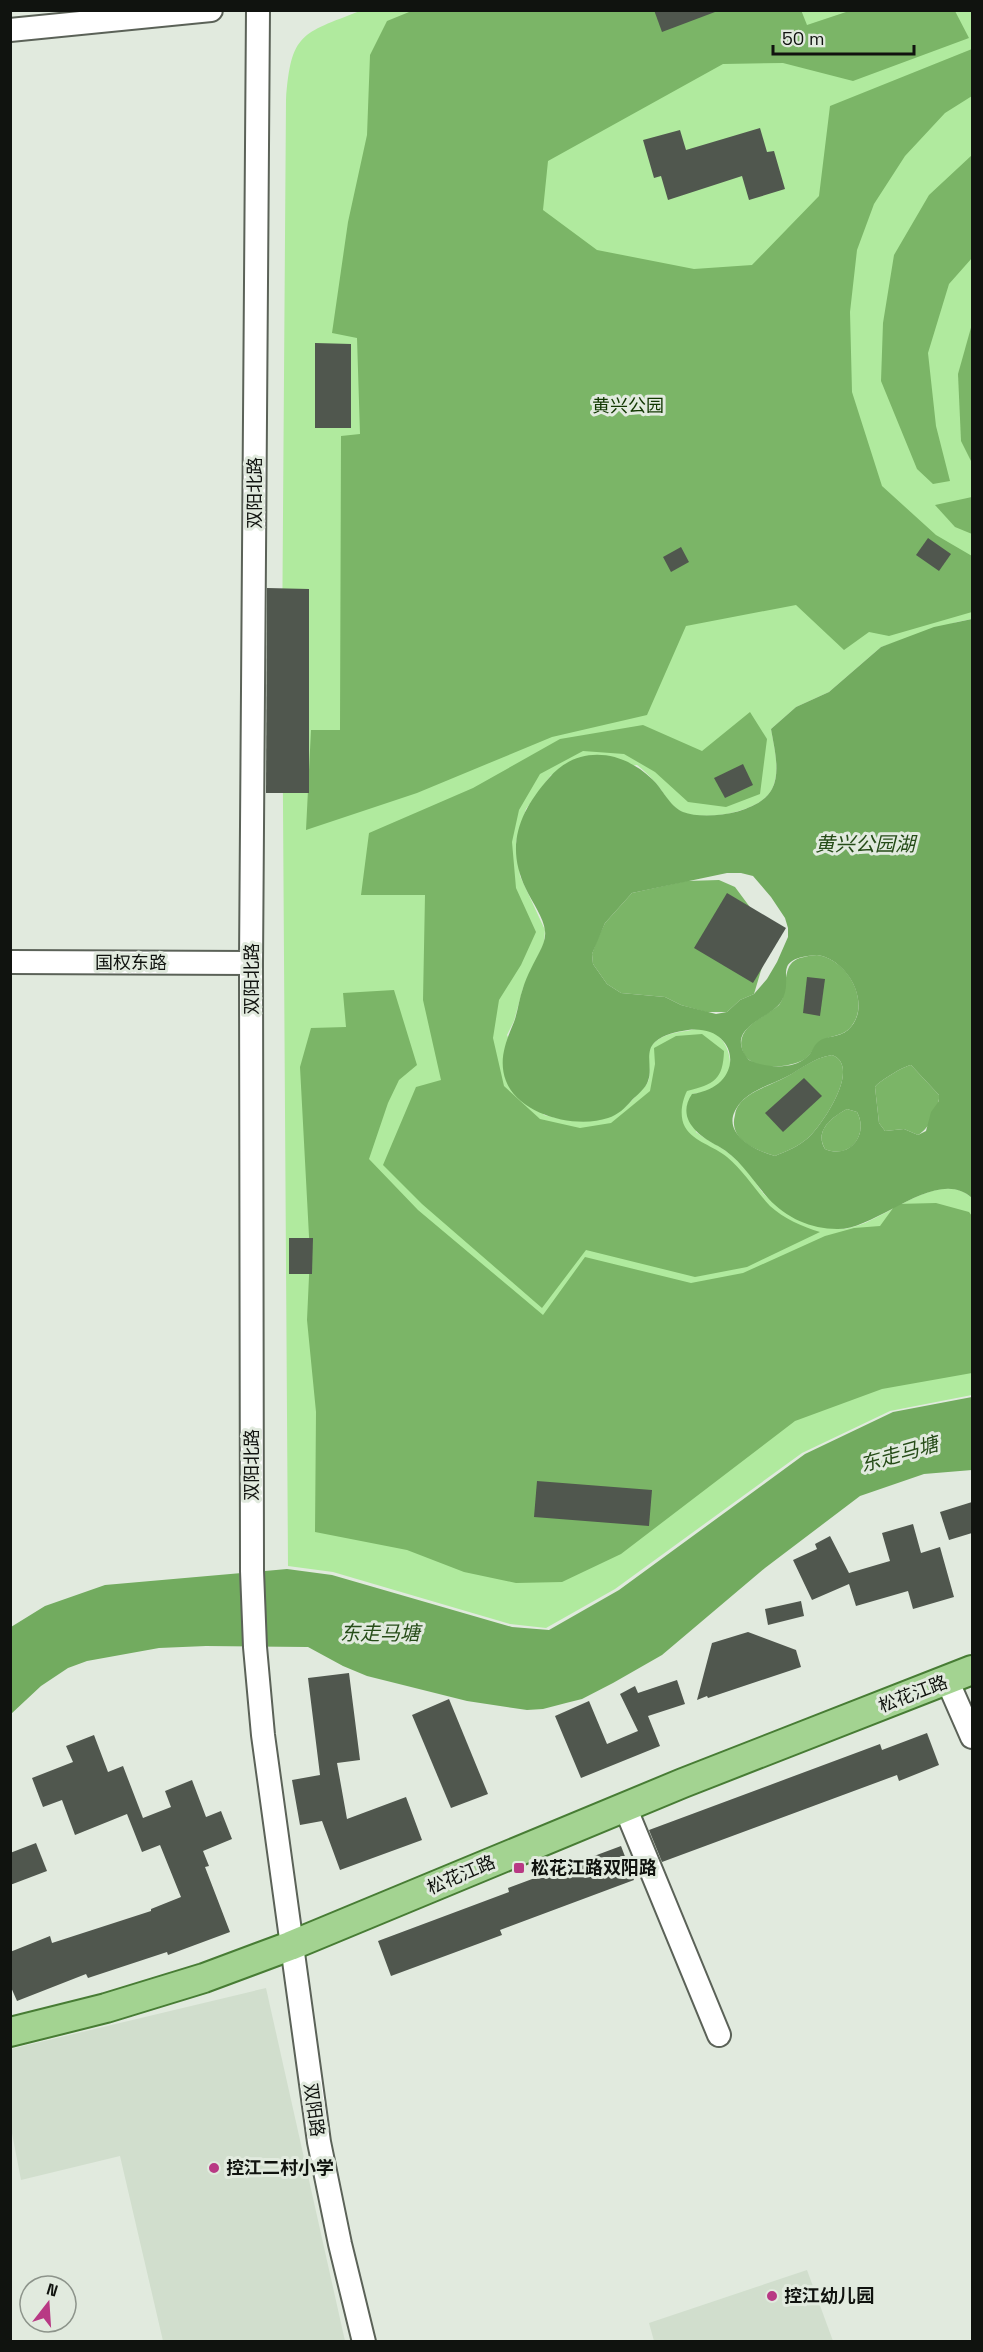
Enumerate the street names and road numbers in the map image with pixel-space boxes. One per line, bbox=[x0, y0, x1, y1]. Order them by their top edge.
street label: 双阳北路 bbox=[243, 457, 266, 529]
street label: 双阳北路 bbox=[240, 943, 263, 1015]
street label: 国权东路 bbox=[95, 951, 167, 974]
street label: 双阳北路 bbox=[240, 1429, 263, 1501]
street label: 松花江路 bbox=[875, 1670, 951, 1717]
street label: 松花江路 bbox=[423, 1850, 498, 1899]
street label: 双阳路 bbox=[299, 2082, 330, 2138]

